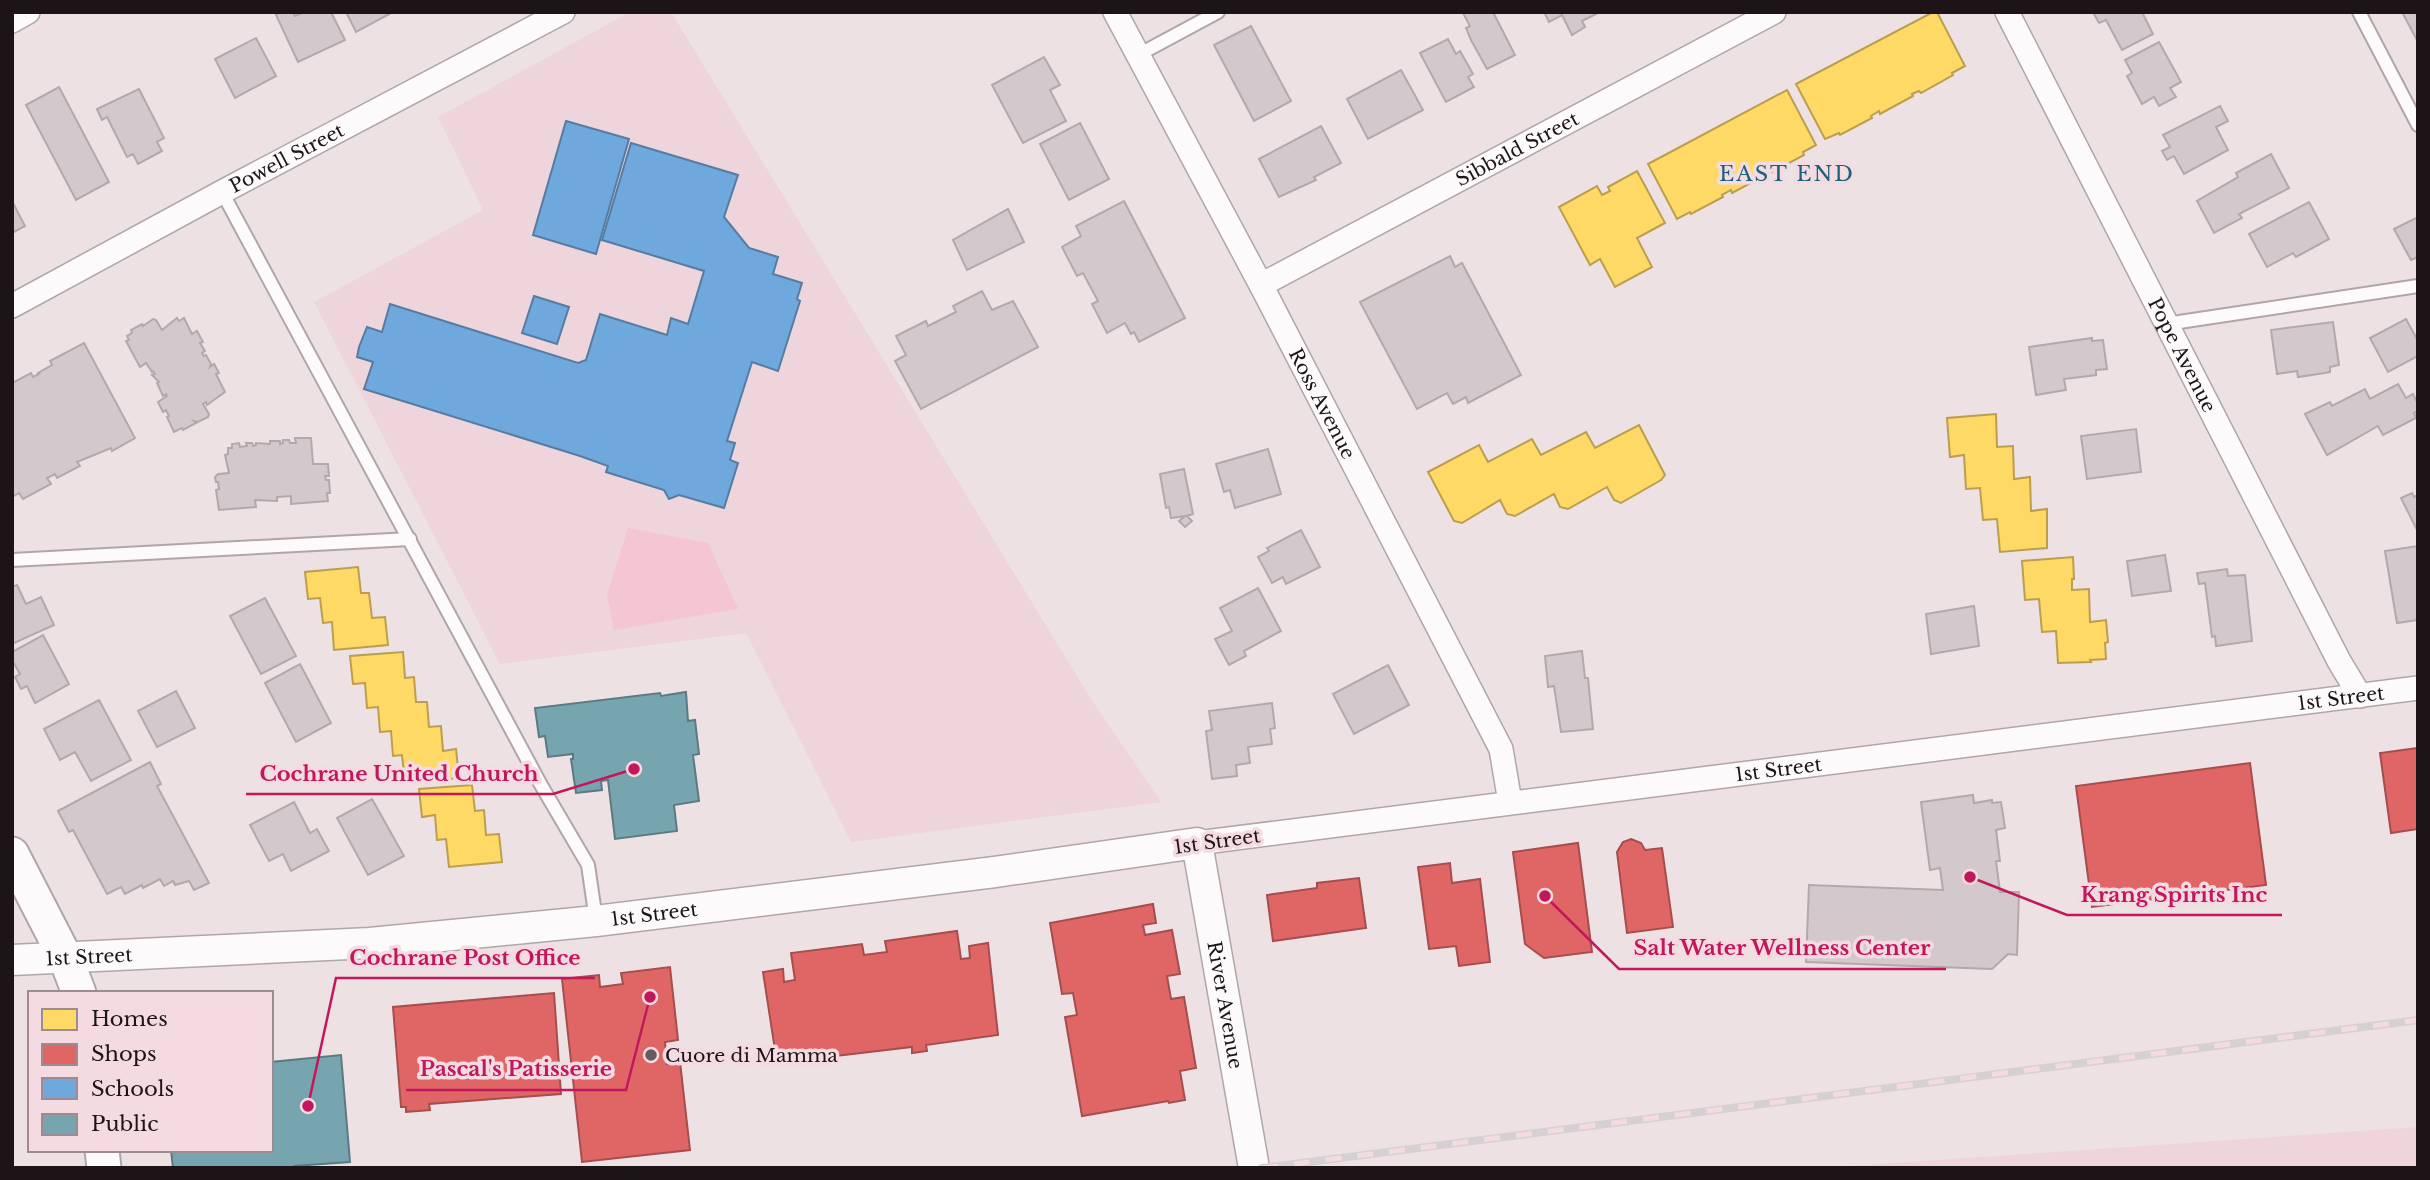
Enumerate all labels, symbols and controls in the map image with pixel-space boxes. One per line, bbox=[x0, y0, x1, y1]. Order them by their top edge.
street label: Sibbald Street bbox=[1452, 107, 1583, 191]
street label: Powell Street bbox=[226, 118, 349, 198]
district label: EAST END bbox=[1719, 161, 1855, 187]
street label: Pope Avenue bbox=[2143, 294, 2221, 416]
street label: Ross Avenue bbox=[1284, 344, 1360, 463]
street label: 1st Street bbox=[2296, 681, 2386, 715]
callout: Cochrane United Church bbox=[246, 752, 553, 794]
street label: 1st Street bbox=[1734, 753, 1824, 787]
text: Cochrane United Church bbox=[259, 761, 539, 787]
street label: 1st Street bbox=[1172, 824, 1262, 859]
callout: Krang Spirits Inc bbox=[2067, 873, 2282, 915]
text: Krang Spirits Inc bbox=[2081, 882, 2268, 908]
street label: 1st Street bbox=[610, 898, 700, 931]
callout: Salt Water Wellness Center bbox=[1619, 927, 1946, 969]
text: Salt Water Wellness Center bbox=[1634, 935, 1931, 961]
callout: Cochrane Post Office bbox=[336, 936, 595, 978]
street label: River Avenue bbox=[1202, 939, 1247, 1071]
street label: 1st Street bbox=[45, 943, 134, 970]
text: Cochrane Post Office bbox=[349, 945, 581, 971]
legend bbox=[28, 991, 273, 1152]
text: Homes bbox=[91, 1006, 168, 1032]
text: Shops bbox=[91, 1041, 157, 1067]
place label: Cuore di Mamma bbox=[665, 1044, 838, 1067]
marker: Cuore di Mamma bbox=[643, 1047, 659, 1063]
callout: Pascal's Patisserie bbox=[406, 1048, 626, 1090]
text: Pascal's Patisserie bbox=[420, 1056, 612, 1082]
text: Schools bbox=[91, 1076, 174, 1102]
text: Public bbox=[91, 1111, 158, 1137]

